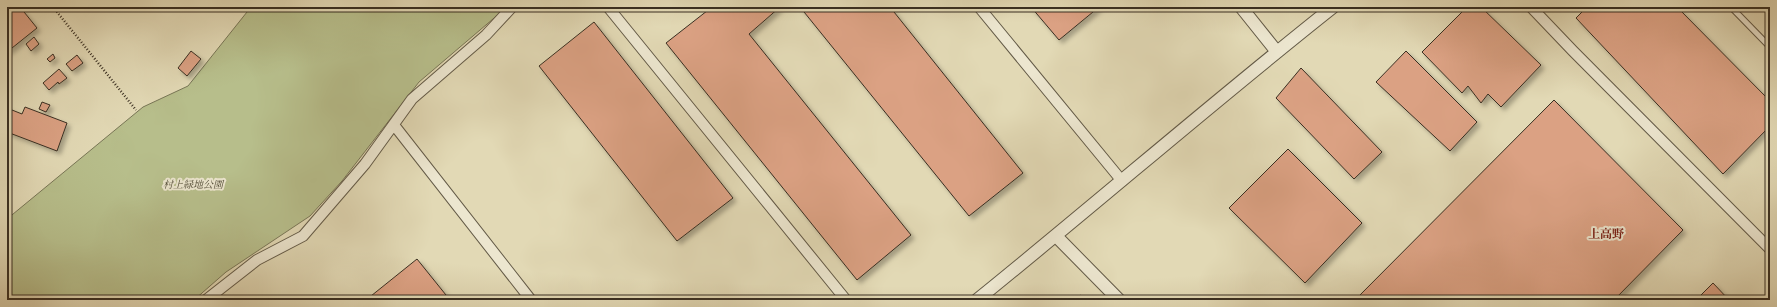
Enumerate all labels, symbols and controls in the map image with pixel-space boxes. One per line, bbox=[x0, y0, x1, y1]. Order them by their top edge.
park label: 村上緑地公園 bbox=[163, 178, 225, 191]
district label: 上高野 bbox=[1588, 226, 1624, 241]

